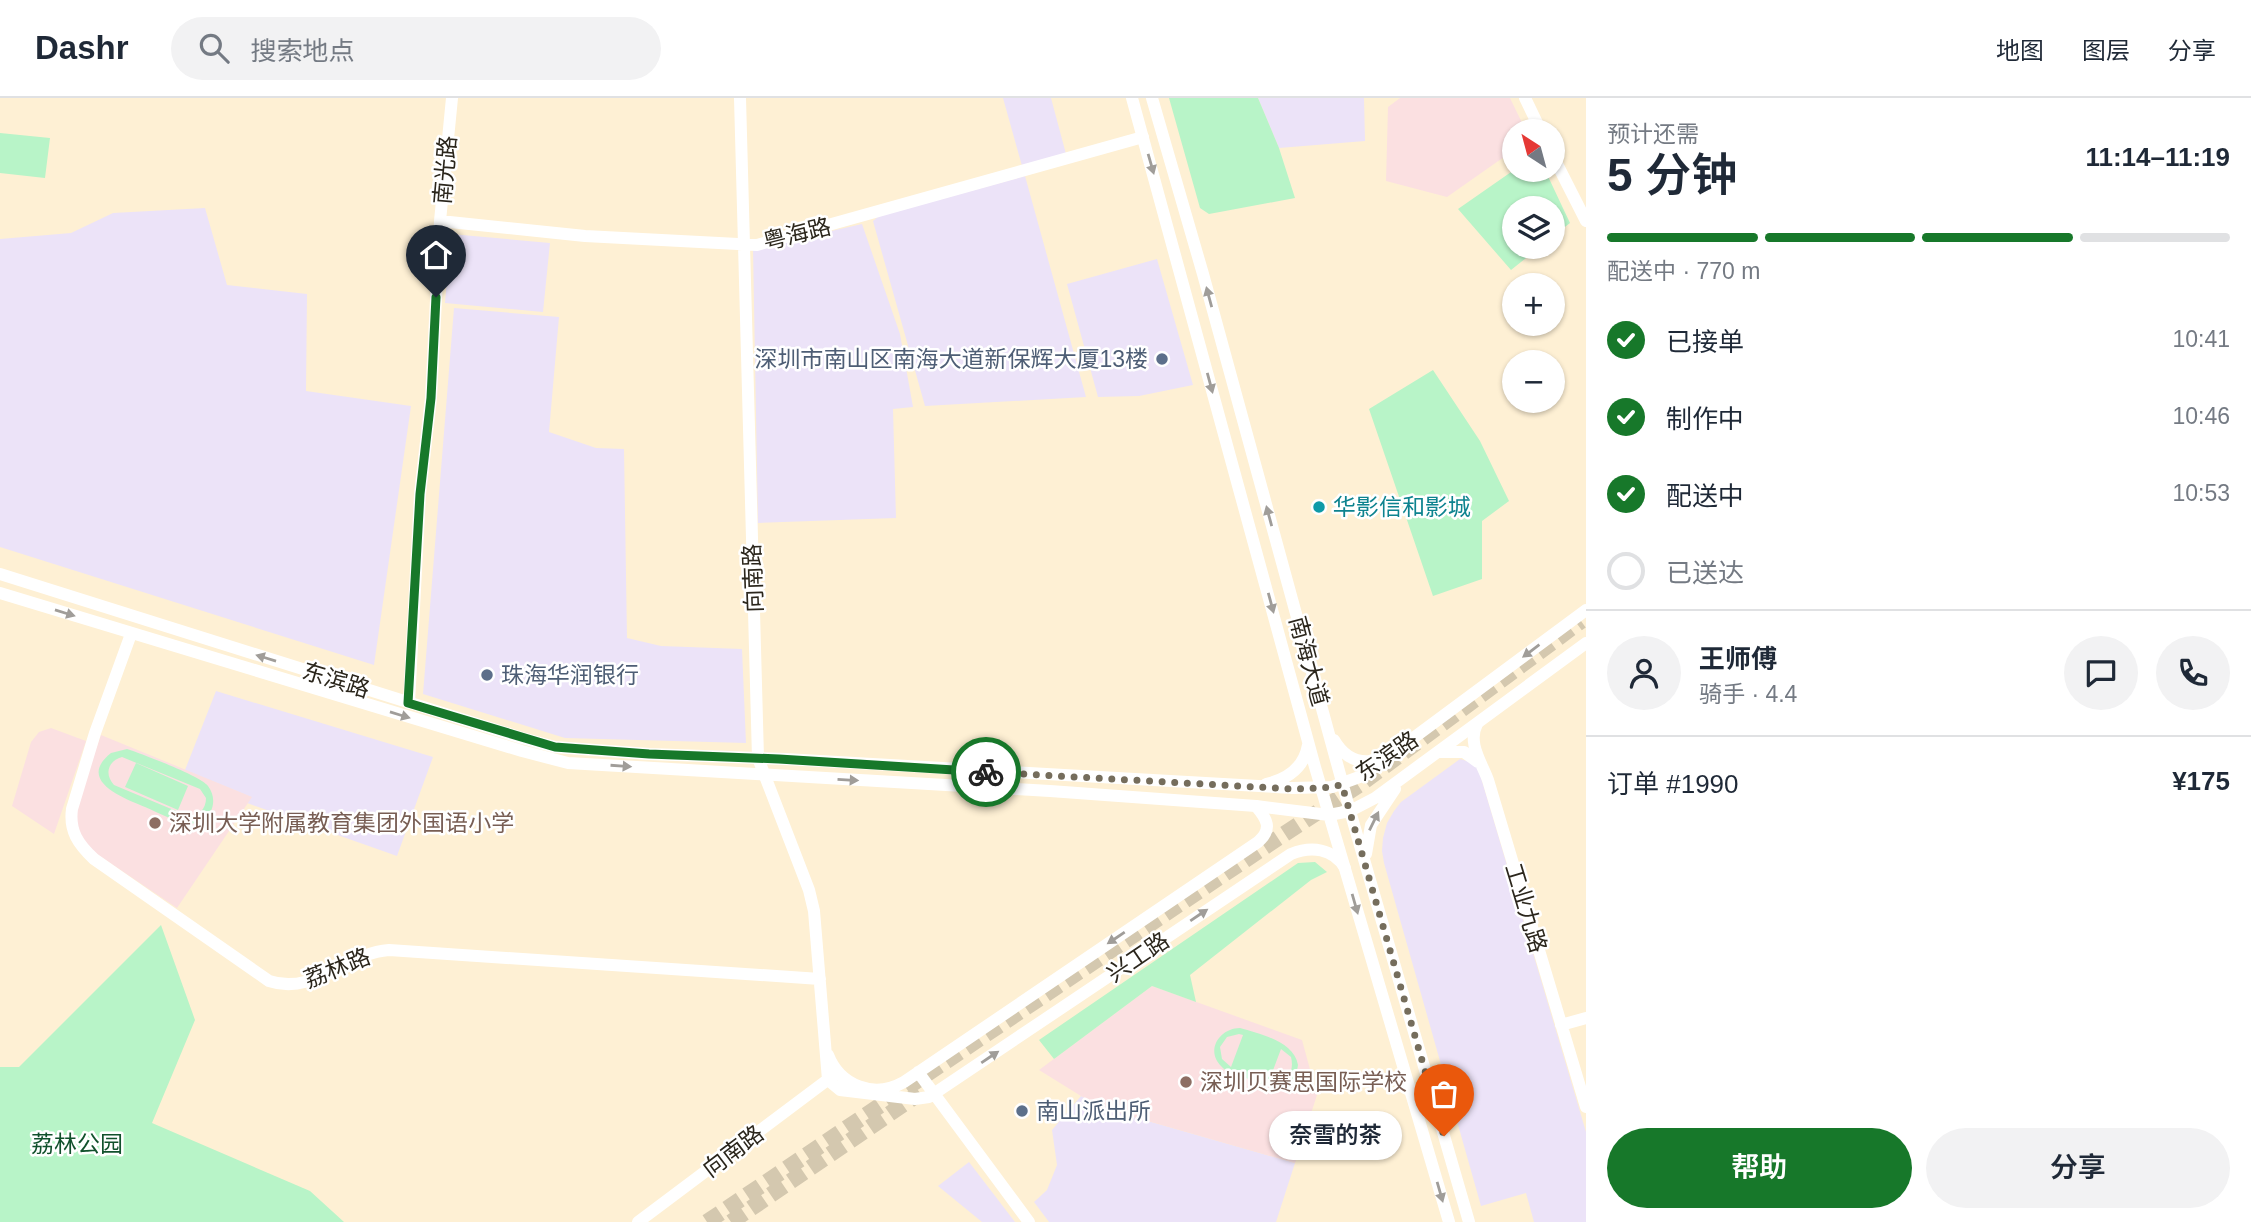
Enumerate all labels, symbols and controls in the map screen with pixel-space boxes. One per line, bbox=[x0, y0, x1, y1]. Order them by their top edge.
search box bbox=[171, 17, 661, 80]
text: Dashr bbox=[35, 29, 129, 66]
icon: search bbox=[195, 29, 233, 67]
text: 搜索地点 bbox=[251, 36, 355, 66]
text: 地图 bbox=[1996, 37, 2044, 64]
text: 图层 bbox=[2082, 37, 2130, 64]
text: 分享 bbox=[2168, 37, 2216, 64]
north arrow bbox=[1502, 119, 1564, 182]
map controls bbox=[1502, 119, 1565, 413]
text: 预计还需 bbox=[1607, 121, 1699, 147]
street label: 南光路 bbox=[429, 134, 461, 206]
text: 11:14–11:19 bbox=[2085, 142, 2230, 172]
text: 5 分钟 bbox=[1607, 149, 1737, 201]
one-way arrow bbox=[1146, 153, 1156, 174]
button: layers bbox=[1502, 196, 1565, 259]
street label: 粤海路 bbox=[760, 213, 834, 255]
pin bbox=[406, 225, 466, 297]
icon: home bbox=[417, 236, 455, 274]
text: 配送中 · 770 m bbox=[1607, 258, 1760, 284]
button: + bbox=[1502, 273, 1565, 336]
one-way arrow bbox=[1204, 286, 1214, 307]
icon: check bbox=[1607, 321, 1645, 359]
text: 10:41 bbox=[2172, 326, 2230, 352]
text: 已接单 bbox=[1666, 327, 1744, 357]
place label: 深圳市南山区南海大道新保辉大厦13楼 bbox=[754, 346, 1148, 372]
button: − bbox=[1502, 350, 1565, 413]
marker: 深圳市南山区南海大道新保辉大厦13楼 bbox=[1154, 351, 1170, 367]
one-way arrow bbox=[1206, 373, 1216, 394]
icon: check bbox=[1607, 398, 1645, 436]
text: 10:46 bbox=[2172, 403, 2230, 429]
text: 制作中 bbox=[1666, 404, 1744, 434]
icon: check bbox=[1607, 475, 1645, 513]
text: 10:53 bbox=[2172, 480, 2230, 506]
text: 配送中 bbox=[1666, 481, 1744, 511]
place label: 华影信和影城 bbox=[1333, 494, 1471, 520]
marker: 华影信和影城 bbox=[1311, 499, 1327, 515]
one-way arrow bbox=[1264, 505, 1274, 526]
street label: 向南路 bbox=[739, 543, 767, 613]
text: 已送达 bbox=[1666, 558, 1744, 588]
one-way arrow bbox=[1266, 592, 1276, 613]
one-way arrow bbox=[55, 609, 76, 619]
street label: 南海大道 bbox=[1285, 613, 1333, 709]
button: person bbox=[1607, 636, 1681, 710]
button: chat bbox=[2064, 636, 2138, 710]
button: phone bbox=[2156, 636, 2230, 710]
one-way arrow bbox=[1523, 643, 1541, 658]
text: 王师傅 bbox=[1699, 644, 1777, 674]
one-way arrow bbox=[255, 652, 276, 662]
street label: 东滨路 bbox=[299, 657, 373, 703]
place label: 珠海华润银行 bbox=[501, 662, 639, 688]
marker: 珠海华润银行 bbox=[479, 667, 495, 683]
text: 骑手 · 4.4 bbox=[1699, 681, 1797, 707]
one-way arrow bbox=[390, 710, 411, 720]
street label: 东滨路 bbox=[1351, 726, 1423, 786]
courier bbox=[951, 737, 1021, 807]
icon: bike bbox=[967, 753, 1005, 791]
one-way arrow bbox=[610, 761, 632, 772]
text: ¥175 bbox=[2172, 766, 2230, 796]
text: 订单 #1990 bbox=[1607, 769, 1739, 799]
one-way arrow bbox=[837, 774, 859, 785]
place label: 深圳大学附属教育集团外国语小学 bbox=[169, 810, 514, 836]
one-way arrow bbox=[1369, 811, 1380, 831]
marker: 深圳大学附属教育集团外国语小学 bbox=[147, 815, 163, 831]
street label: 工业九路 bbox=[1500, 860, 1552, 956]
one-way arrow bbox=[1351, 893, 1361, 914]
one-way arrow bbox=[1190, 908, 1208, 922]
street label: 兴工路 bbox=[1102, 927, 1174, 987]
one-way arrow bbox=[1107, 931, 1126, 944]
street label: 荔林路 bbox=[300, 943, 374, 993]
one-way arrow bbox=[980, 1050, 1000, 1063]
pin bbox=[1414, 1064, 1474, 1136]
place label: 深圳贝赛思国际学校 bbox=[1200, 1069, 1407, 1095]
marker: 深圳贝赛思国际学校 bbox=[1178, 1074, 1194, 1090]
icon: bag bbox=[1425, 1075, 1463, 1113]
place label: 南山派出所 bbox=[1036, 1098, 1151, 1124]
marker: 南山派出所 bbox=[1014, 1103, 1030, 1119]
callout: 奈雪的茶 bbox=[1269, 1112, 1402, 1160]
street label: 向南路 bbox=[698, 1120, 768, 1182]
text: 奈雪的茶 bbox=[1290, 1122, 1382, 1148]
button: 帮助 bbox=[1607, 1128, 1912, 1208]
button: 分享 bbox=[1926, 1128, 2230, 1208]
park label: 荔林公园 bbox=[31, 1131, 123, 1157]
one-way arrow bbox=[1436, 1182, 1446, 1203]

